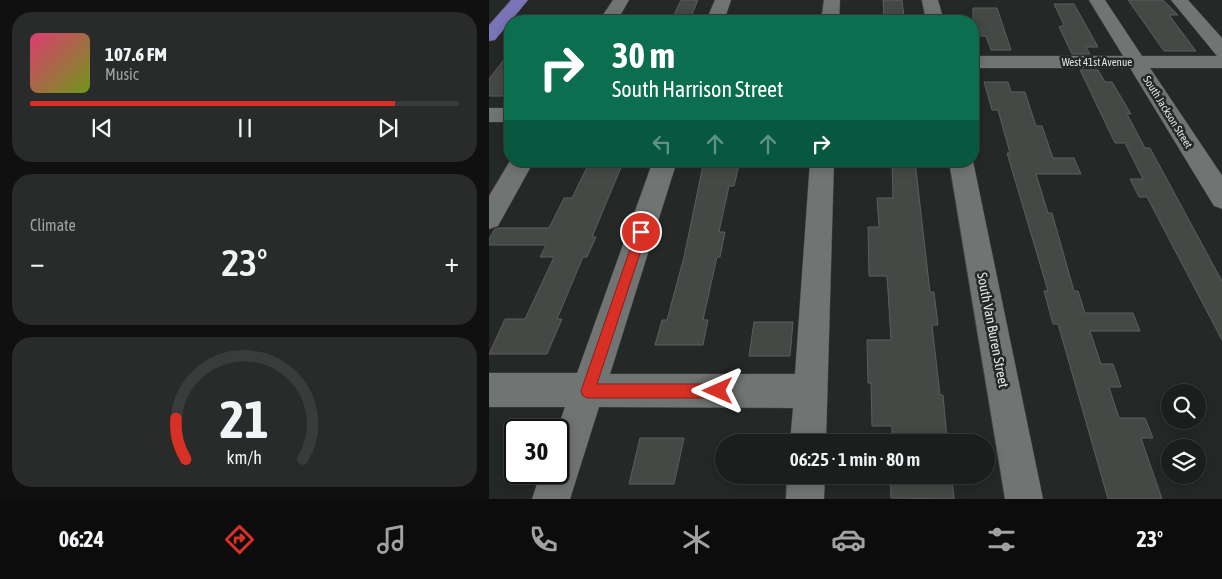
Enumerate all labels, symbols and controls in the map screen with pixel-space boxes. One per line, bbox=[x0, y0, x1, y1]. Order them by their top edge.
icon: right bbox=[529, 35, 594, 100]
text: 30 m bbox=[612, 35, 675, 75]
text: 107.6 FM bbox=[105, 43, 167, 65]
street label: West 41st Avenue bbox=[1062, 56, 1132, 68]
text: Music bbox=[105, 65, 139, 83]
street label: South Jackson Street bbox=[1141, 74, 1195, 150]
text: South Harrison Street bbox=[612, 76, 783, 102]
icon: previous bbox=[88, 114, 116, 142]
icon: pause bbox=[231, 114, 259, 142]
icon: next bbox=[374, 114, 402, 142]
icon: left bbox=[648, 130, 676, 158]
icon: ahead bbox=[701, 130, 729, 158]
icon: ahead bbox=[754, 130, 782, 158]
icon: right bbox=[807, 130, 835, 158]
pin bbox=[620, 211, 662, 253]
text: Climate bbox=[30, 216, 76, 234]
icon: arrive bbox=[627, 218, 655, 246]
text: 23° bbox=[221, 241, 268, 284]
text: − bbox=[30, 246, 45, 278]
text: + bbox=[444, 246, 459, 278]
street label: South Van Buren Street bbox=[974, 271, 1012, 389]
position arrow bbox=[691, 364, 743, 416]
map controls bbox=[1161, 384, 1206, 484]
button: search bbox=[1161, 384, 1206, 429]
text: 21 bbox=[220, 389, 269, 449]
speed limit sign: 30 bbox=[504, 419, 569, 484]
button: layers bbox=[1161, 439, 1206, 484]
text: km/h bbox=[227, 447, 262, 468]
text: 06:25 · 1 min · 80 m bbox=[790, 448, 920, 470]
icon: directions bbox=[222, 522, 257, 557]
icon: music bbox=[374, 522, 409, 557]
icon: phone bbox=[526, 522, 561, 557]
icon: climate bbox=[679, 522, 714, 557]
icon: car bbox=[831, 522, 866, 557]
icon: filters bbox=[984, 522, 1019, 557]
text: 06:24 bbox=[59, 526, 104, 552]
text: 23° bbox=[1136, 526, 1163, 552]

